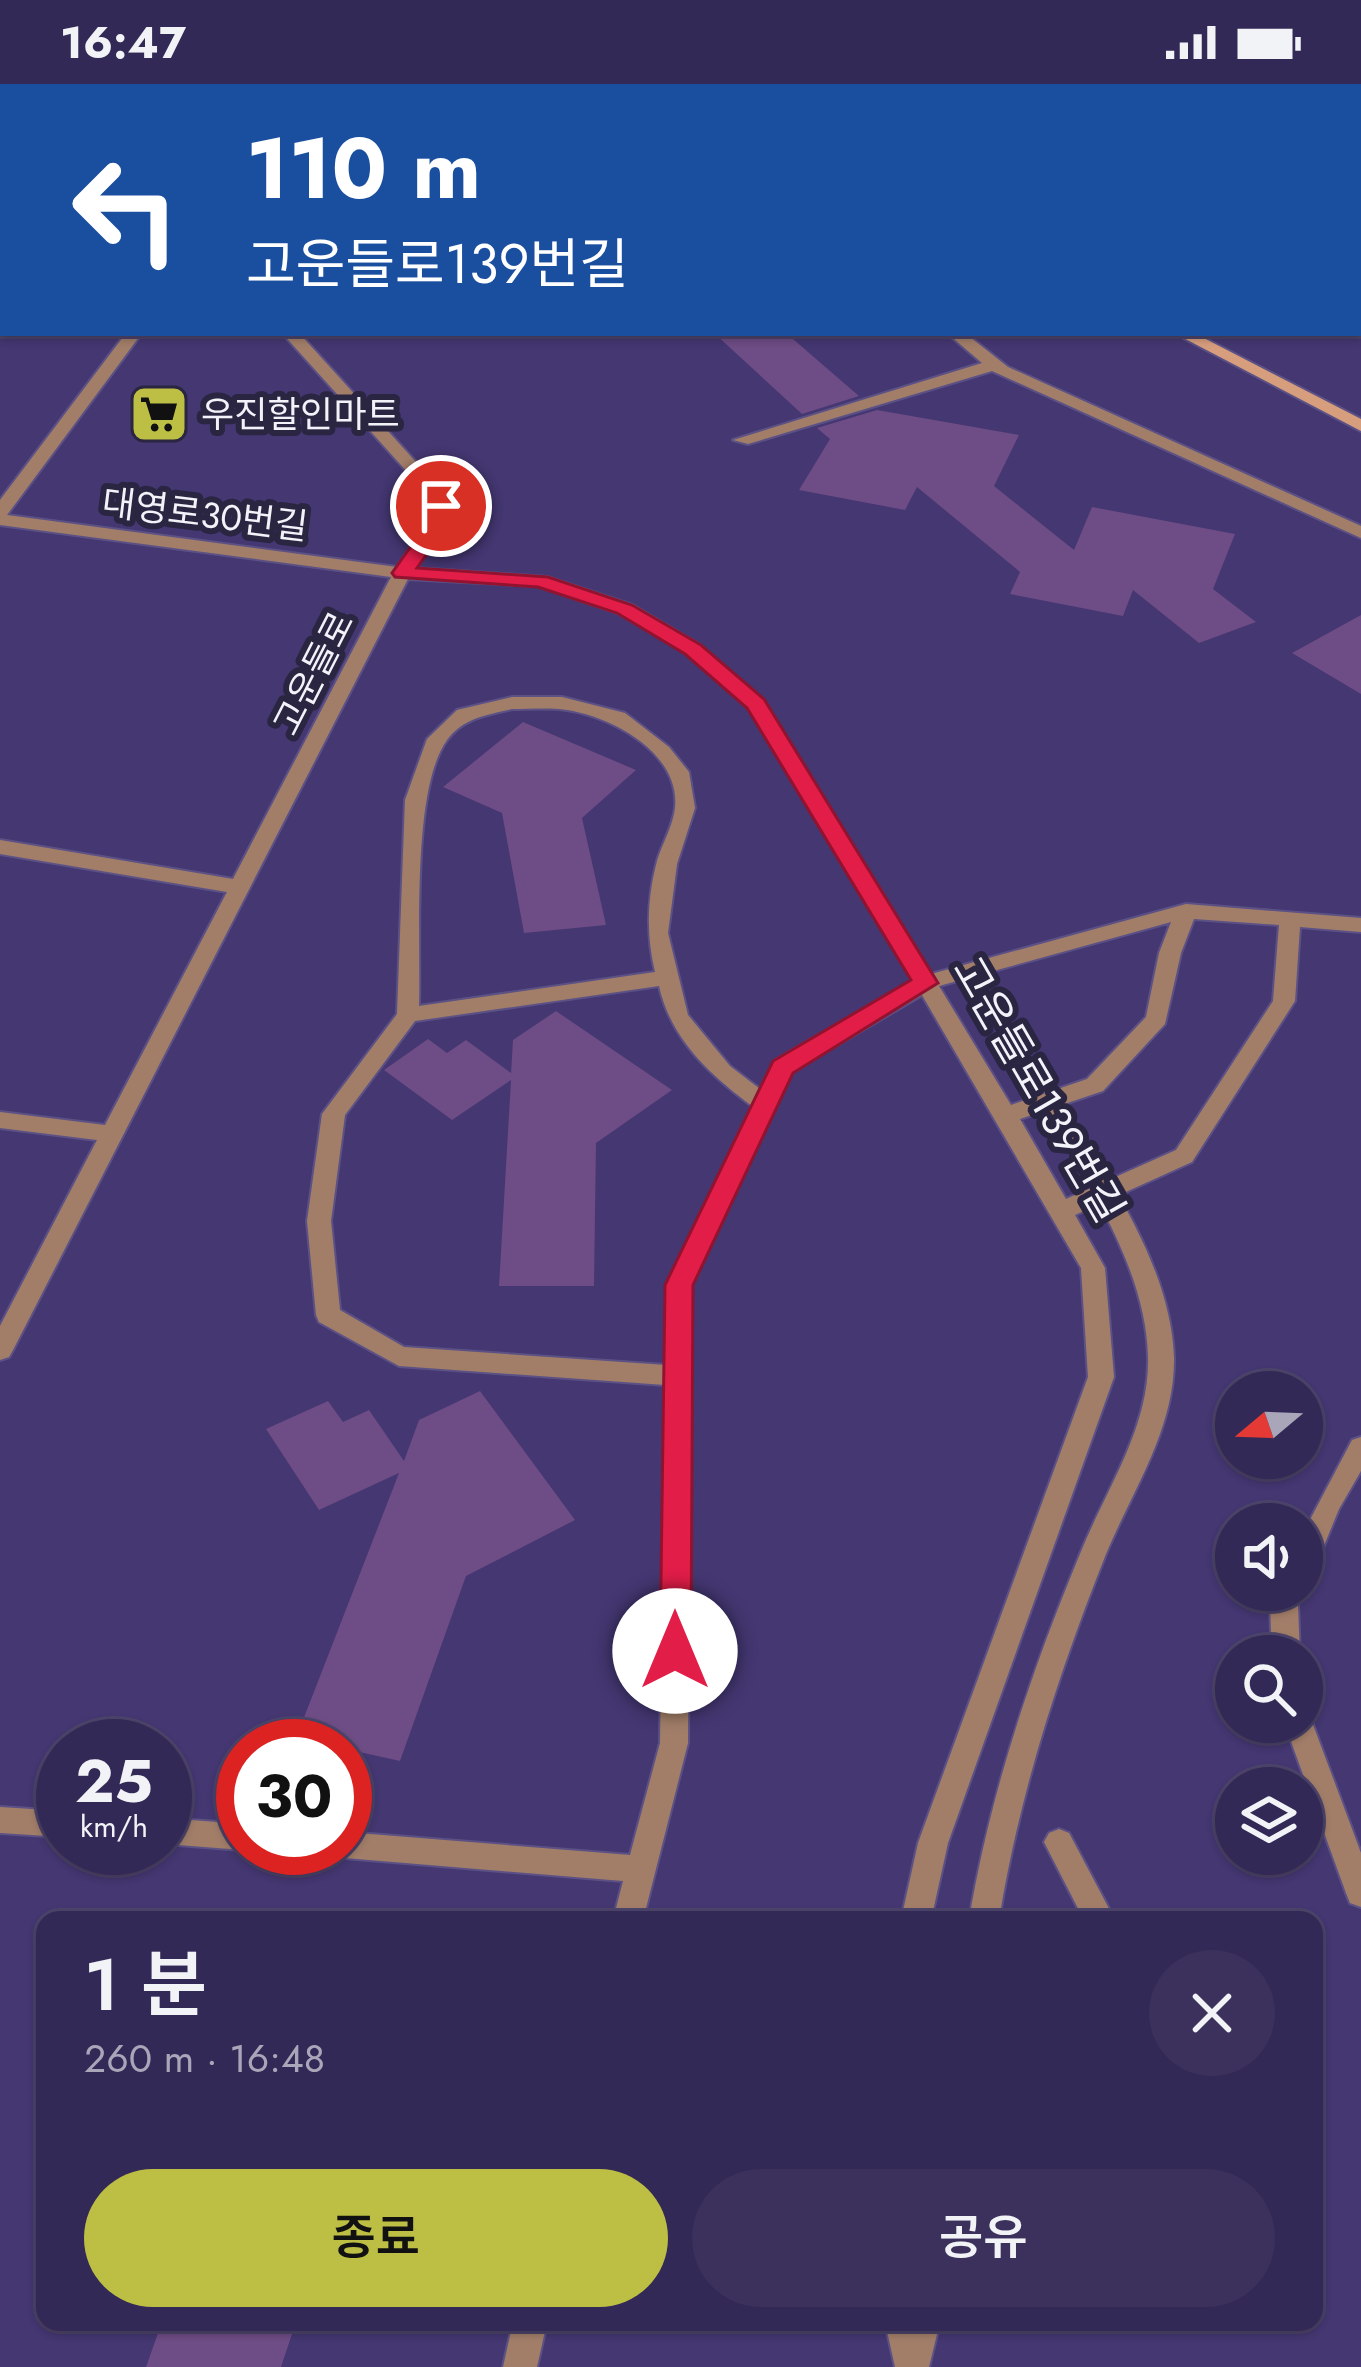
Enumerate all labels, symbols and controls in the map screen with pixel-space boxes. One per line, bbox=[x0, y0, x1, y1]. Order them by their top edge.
text: 16:47 bbox=[60, 10, 186, 75]
text: 110 m bbox=[246, 108, 481, 230]
icon: left bbox=[48, 132, 204, 288]
text: 고운들로139번길 bbox=[246, 225, 629, 303]
supermarket icon: 우진할인마트 bbox=[128, 383, 190, 445]
place label: 우진할인마트 bbox=[201, 388, 400, 440]
pin bbox=[390, 455, 492, 557]
icon: arrive bbox=[408, 473, 474, 539]
street label: 대영로30번길 bbox=[99, 476, 311, 552]
street label: 고운들로 bbox=[260, 602, 366, 744]
street label: 고운들로139번길 bbox=[938, 945, 1139, 1233]
north arrow bbox=[1215, 1371, 1323, 1479]
map controls bbox=[1215, 1371, 1323, 1875]
button: sound bbox=[1215, 1503, 1323, 1611]
position arrow bbox=[612, 1588, 738, 1714]
button: search bbox=[1215, 1635, 1323, 1743]
speed limit sign: 30 bbox=[216, 1719, 372, 1875]
text: 25 bbox=[75, 1738, 153, 1825]
button: layers bbox=[1215, 1767, 1323, 1875]
text: km/h bbox=[80, 1805, 148, 1848]
text: 1 분 bbox=[84, 1933, 207, 2037]
button: close bbox=[1149, 1950, 1275, 2076]
text: 260 m · 16:48 bbox=[84, 2030, 325, 2087]
button: 종료 bbox=[84, 2169, 668, 2307]
button: 공유 bbox=[692, 2169, 1275, 2307]

